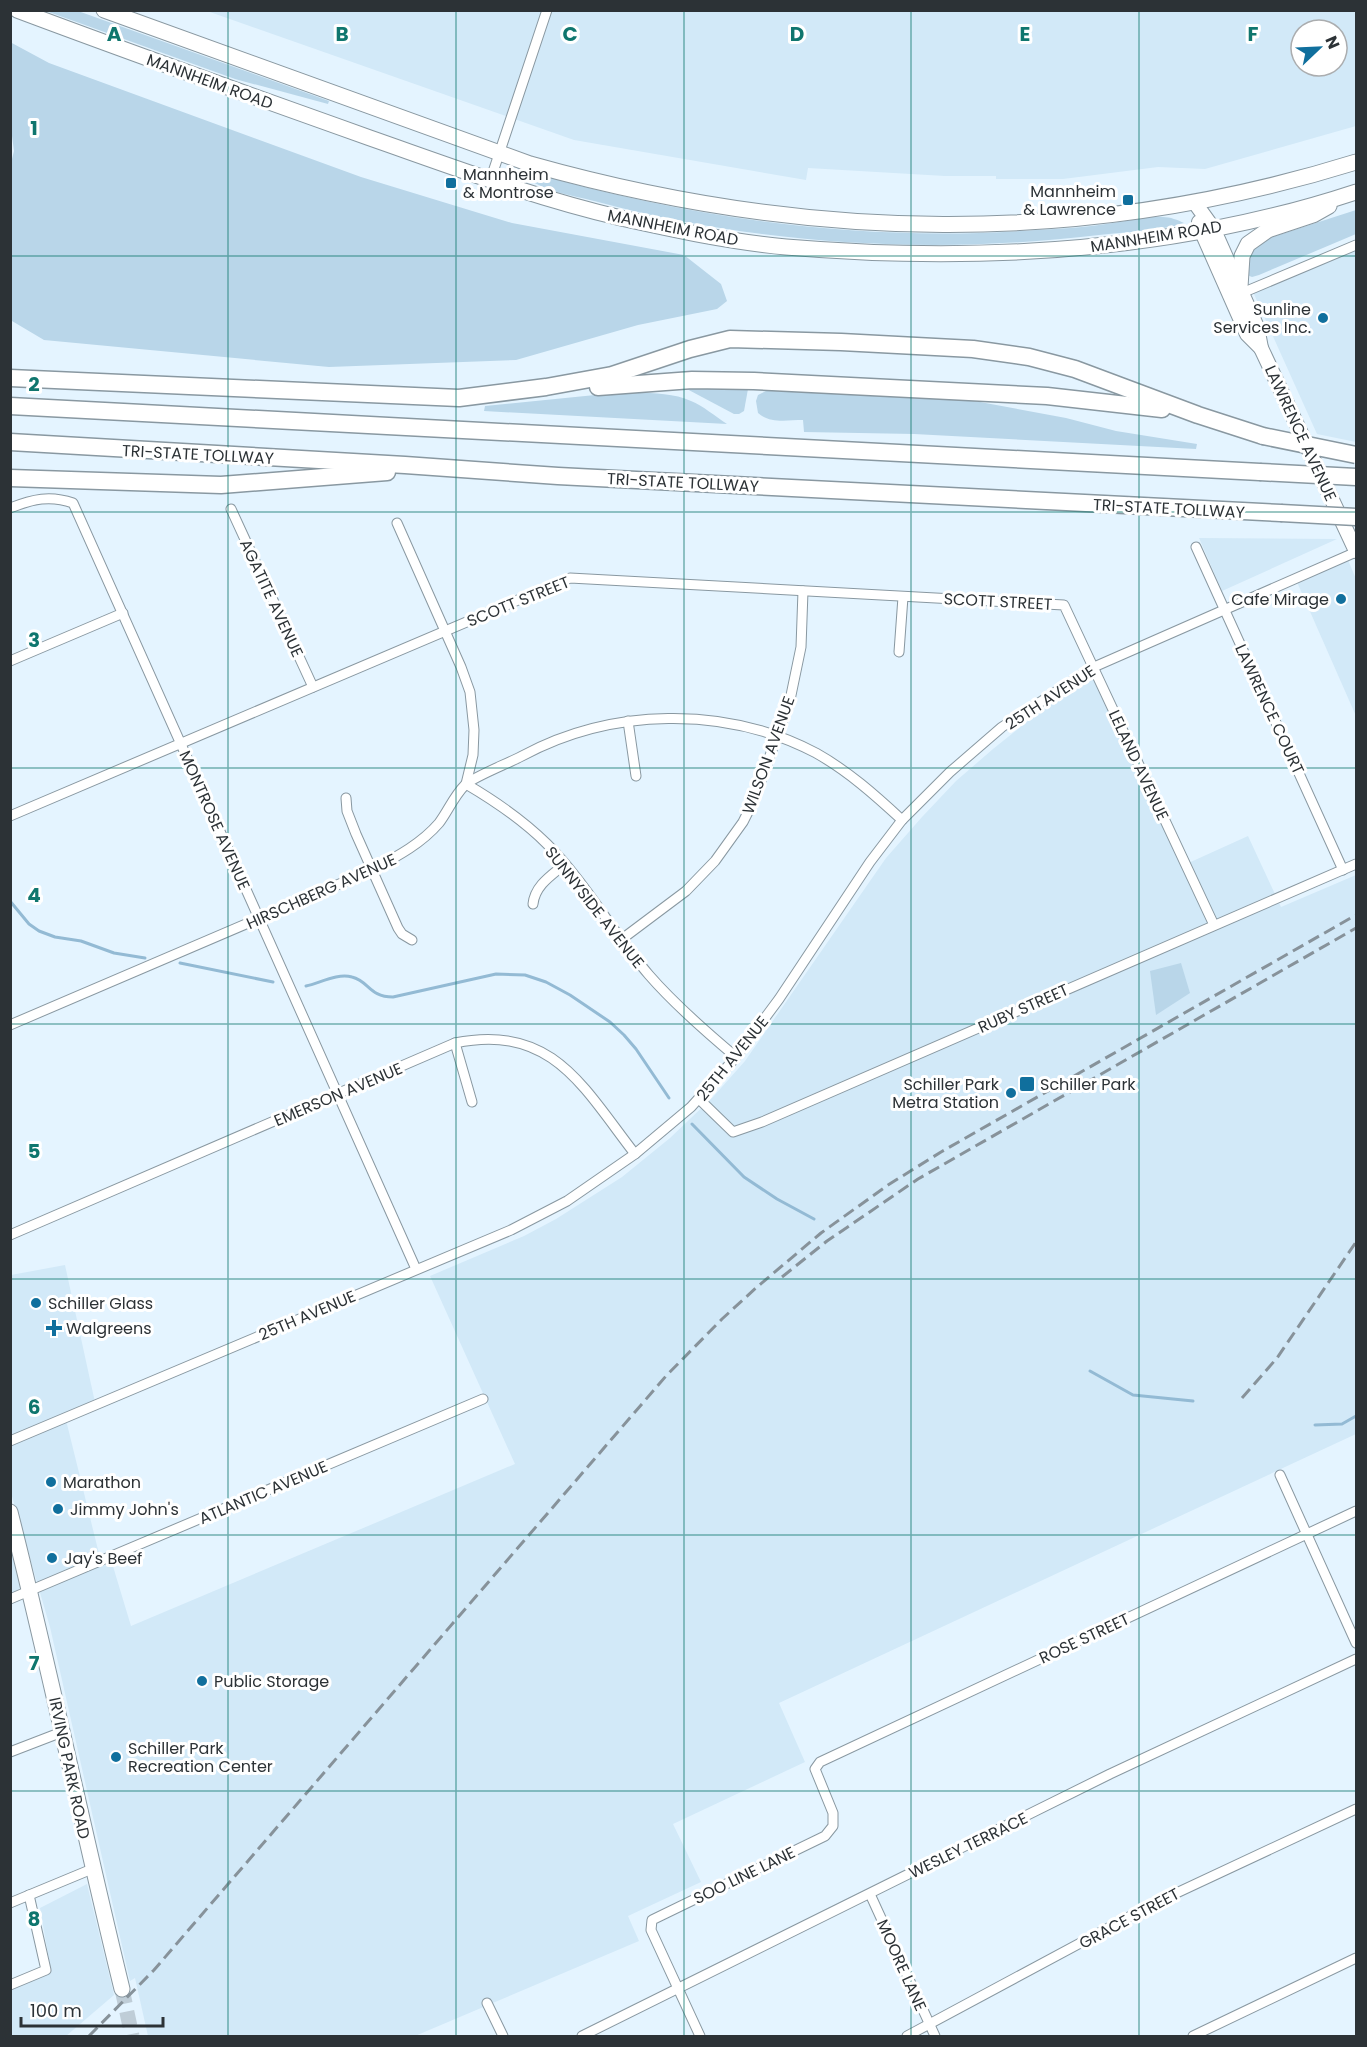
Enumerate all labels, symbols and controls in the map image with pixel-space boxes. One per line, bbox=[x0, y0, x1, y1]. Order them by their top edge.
north arrow bbox=[1289, 18, 1349, 78]
text: A bbox=[107, 20, 122, 48]
text: B bbox=[335, 20, 349, 48]
text: C bbox=[562, 20, 578, 48]
text: D bbox=[790, 20, 804, 48]
text: E bbox=[1020, 20, 1030, 48]
text: F bbox=[1248, 20, 1259, 48]
text: N bbox=[1319, 32, 1345, 52]
street label: MANNHEIM ROAD bbox=[144, 48, 276, 115]
text: 1 bbox=[30, 114, 38, 142]
place label: Mannheim & Montrose bbox=[463, 163, 554, 204]
marker: Mannheim & Montrose bbox=[444, 176, 458, 190]
place label: Mannheim & Lawrence bbox=[1023, 180, 1116, 221]
marker: Mannheim & Lawrence bbox=[1121, 193, 1135, 207]
street label: MANNHEIM ROAD bbox=[606, 204, 740, 251]
street label: MANNHEIM ROAD bbox=[1089, 215, 1223, 258]
place label: Sunline Services Inc. bbox=[1213, 298, 1311, 339]
marker: Sunline Services Inc. bbox=[1316, 311, 1330, 325]
street label: LAWRENCE AVENUE bbox=[1259, 362, 1342, 505]
text: 2 bbox=[28, 370, 40, 398]
street label: TRI-STATE TOLLWAY bbox=[122, 439, 275, 470]
street label: TRI-STATE TOLLWAY bbox=[607, 467, 760, 498]
street label: TRI-STATE TOLLWAY bbox=[1093, 493, 1246, 524]
street label: AGATITE AVENUE bbox=[234, 535, 309, 661]
street label: SCOTT STREET bbox=[463, 570, 573, 632]
street label: SCOTT STREET bbox=[943, 587, 1053, 616]
place label: Cafe Mirage bbox=[1231, 588, 1329, 611]
marker: Cafe Mirage bbox=[1334, 592, 1348, 606]
text: 3 bbox=[28, 626, 40, 654]
street label: LAWRENCE COURT bbox=[1229, 640, 1310, 778]
street label: 25TH AVENUE bbox=[1001, 660, 1100, 735]
street label: WILSON AVENUE bbox=[736, 693, 800, 817]
street label: LELAND AVENUE bbox=[1103, 706, 1174, 824]
street label: MONTROSE AVENUE bbox=[173, 747, 256, 894]
street label: SUNNYSIDE AVENUE bbox=[540, 841, 650, 973]
street label: HIRSCHBERG AVENUE bbox=[242, 848, 400, 935]
text: 4 bbox=[27, 881, 41, 909]
street label: RUBY STREET bbox=[974, 978, 1072, 1039]
street label: 25TH AVENUE bbox=[691, 1011, 774, 1106]
street label: EMERSON AVENUE bbox=[270, 1057, 406, 1132]
place label: Schiller Park Metra Station bbox=[892, 1073, 1000, 1114]
place label: Schiller Park bbox=[1040, 1073, 1136, 1096]
marker: Schiller Park bbox=[1018, 1075, 1036, 1093]
marker: Schiller Park Metra Station bbox=[1004, 1086, 1018, 1100]
text: 5 bbox=[28, 1137, 41, 1165]
street label: 25TH AVENUE bbox=[255, 1285, 359, 1346]
place label: Schiller Glass bbox=[48, 1292, 153, 1315]
marker: Schiller Glass bbox=[29, 1296, 43, 1310]
place label: Walgreens bbox=[66, 1317, 152, 1340]
marker: Walgreens bbox=[47, 1321, 61, 1335]
text: 6 bbox=[28, 1393, 40, 1421]
street label: ATLANTIC AVENUE bbox=[195, 1455, 331, 1530]
place label: Marathon bbox=[63, 1471, 141, 1494]
marker: Marathon bbox=[44, 1475, 58, 1489]
place label: Jimmy John's bbox=[70, 1498, 179, 1521]
marker: Jimmy John's bbox=[51, 1502, 65, 1516]
place label: Jay's Beef bbox=[64, 1547, 142, 1570]
marker: Jay's Beef bbox=[45, 1551, 59, 1565]
street label: ROSE STREET bbox=[1035, 1607, 1133, 1669]
text: 7 bbox=[29, 1649, 40, 1677]
place label: Public Storage bbox=[214, 1670, 329, 1693]
marker: Public Storage bbox=[195, 1674, 209, 1688]
street label: IRVING PARK ROAD bbox=[43, 1695, 96, 1841]
place label: Schiller Park Recreation Center bbox=[128, 1737, 273, 1778]
marker: Schiller Park Recreation Center bbox=[109, 1750, 123, 1764]
street label: WESLEY TERRACE bbox=[905, 1807, 1032, 1884]
street label: SOO LINE LANE bbox=[689, 1841, 799, 1910]
street label: GRACE STREET bbox=[1075, 1882, 1184, 1955]
text: 8 bbox=[28, 1905, 40, 1933]
street label: MOORE LANE bbox=[871, 1916, 932, 2015]
scale bar bbox=[21, 1990, 164, 2028]
text: 100 m bbox=[30, 1998, 82, 2023]

